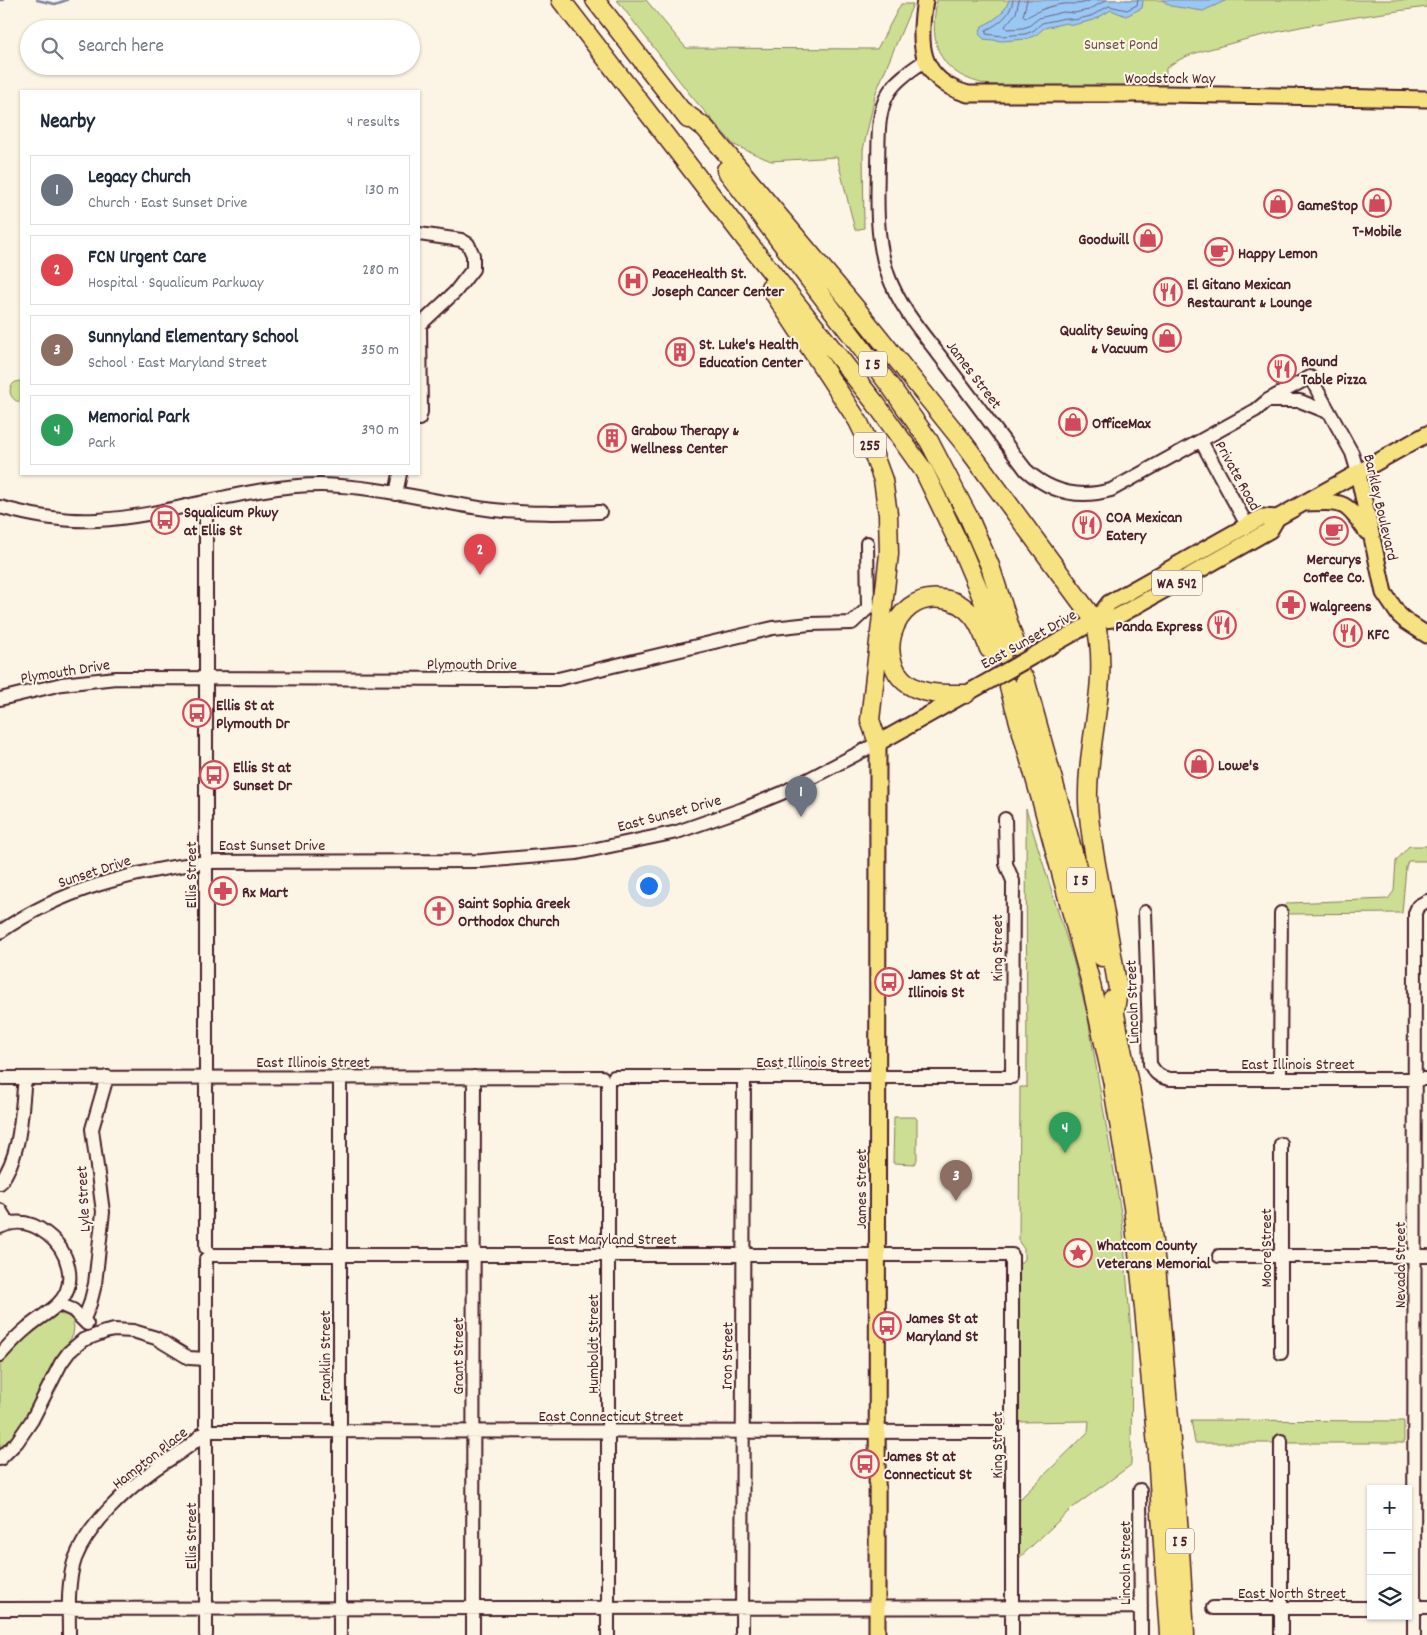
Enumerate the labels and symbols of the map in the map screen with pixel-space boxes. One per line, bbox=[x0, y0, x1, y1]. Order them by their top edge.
park label: Sunset Pond bbox=[1084, 34, 1158, 57]
street label: Woodstock Way bbox=[1125, 68, 1216, 91]
shop icon: T-Mobile bbox=[1362, 188, 1392, 218]
shop icon: GameStop bbox=[1263, 189, 1293, 219]
place label: GameStop bbox=[1297, 195, 1358, 218]
place label: T-Mobile bbox=[1352, 221, 1402, 244]
shop icon: Goodwill bbox=[1133, 223, 1163, 253]
place label: Goodwill bbox=[1078, 229, 1129, 252]
cafe icon: Happy Lemon bbox=[1204, 237, 1234, 267]
place label: Happy Lemon bbox=[1238, 243, 1318, 266]
place label: PeaceHealth St. Joseph Cancer Center bbox=[652, 263, 785, 304]
hospital icon: PeaceHealth St. Joseph Cancer Center bbox=[618, 266, 648, 296]
place label: El Gitano Mexican Restaurant & Lounge bbox=[1187, 274, 1312, 315]
restaurant icon: El Gitano Mexican Restaurant & Lounge bbox=[1153, 277, 1183, 307]
place label: Quality Sewing & Vacuum bbox=[1060, 320, 1148, 361]
shop icon: Quality Sewing & Vacuum bbox=[1152, 323, 1182, 353]
place label: St. Luke's Health Education Center bbox=[699, 334, 804, 375]
street label: James Street bbox=[940, 336, 1007, 415]
building icon: St. Luke's Health Education Center bbox=[665, 337, 695, 367]
place label: Round Table Pizza bbox=[1301, 351, 1368, 392]
road number: I 5 bbox=[859, 352, 887, 376]
restaurant icon: Round Table Pizza bbox=[1267, 354, 1297, 384]
shop icon: OfficeMax bbox=[1058, 407, 1088, 437]
place label: OfficeMax bbox=[1092, 413, 1151, 436]
place label: Grabow Therapy & Wellness Center bbox=[631, 420, 739, 461]
building icon: Grabow Therapy & Wellness Center bbox=[597, 423, 627, 453]
road number: 255 bbox=[854, 432, 886, 458]
street label: Private Road bbox=[1208, 437, 1265, 515]
street label: Barkley Boulevard bbox=[1356, 452, 1403, 563]
place label: Squalicum Pkwy at Ellis St bbox=[184, 502, 279, 543]
bus stop icon: Squalicum Pkwy at Ellis St bbox=[150, 505, 180, 535]
place label: COA Mexican Eatery bbox=[1106, 507, 1182, 548]
restaurant icon: COA Mexican Eatery bbox=[1072, 510, 1102, 540]
cafe icon: Mercurys Coffee Co. bbox=[1319, 516, 1349, 546]
pin: 2 bbox=[464, 534, 496, 575]
place label: Mercurys Coffee Co. bbox=[1303, 549, 1365, 590]
road number: WA 542 bbox=[1152, 570, 1202, 596]
pharmacy icon: Walgreens bbox=[1276, 590, 1306, 620]
place label: Walgreens bbox=[1310, 596, 1372, 619]
street label: East Sunset Drive bbox=[977, 604, 1081, 676]
restaurant icon: Panda Express bbox=[1207, 610, 1237, 640]
place label: Panda Express bbox=[1115, 616, 1203, 639]
restaurant icon: KFC bbox=[1333, 618, 1363, 648]
place label: KFC bbox=[1367, 624, 1390, 647]
street label: Plymouth Drive bbox=[19, 654, 112, 691]
street label: Plymouth Drive bbox=[427, 654, 517, 677]
place label: Ellis St at Plymouth Dr bbox=[216, 695, 291, 736]
bus stop icon: Ellis St at Plymouth Dr bbox=[182, 698, 212, 728]
shop icon: Lowe's bbox=[1184, 749, 1214, 779]
place label: Lowe's bbox=[1218, 755, 1259, 778]
place label: Ellis St at Sunset Dr bbox=[233, 757, 293, 798]
bus stop icon: Ellis St at Sunset Dr bbox=[199, 760, 229, 790]
pin: 1 bbox=[785, 776, 817, 817]
street label: East Sunset Drive bbox=[615, 790, 724, 839]
street label: East Sunset Drive bbox=[219, 835, 325, 858]
street label: Ellis Street bbox=[181, 841, 204, 909]
street label: Sunset Drive bbox=[55, 850, 134, 895]
road number: I 5 bbox=[1067, 868, 1095, 892]
your location bbox=[636, 873, 662, 899]
pharmacy icon: Rx Mart bbox=[208, 876, 238, 906]
place label: Rx Mart bbox=[242, 882, 288, 905]
place label: Saint Sophia Greek Orthodox Church bbox=[458, 893, 571, 934]
church icon: Saint Sophia Greek Orthodox Church bbox=[424, 896, 454, 926]
street label: King Street bbox=[987, 914, 1010, 982]
street label: Lincoln Street bbox=[1121, 959, 1146, 1044]
place label: James St at Illinois St bbox=[908, 964, 980, 1005]
bus stop icon: James St at Illinois St bbox=[874, 967, 904, 997]
street label: East Illinois Street bbox=[256, 1052, 370, 1075]
street label: East Illinois Street bbox=[756, 1052, 870, 1075]
street label: East Illinois Street bbox=[1241, 1054, 1355, 1077]
pin: 4 bbox=[1049, 1112, 1081, 1153]
street label: James Street bbox=[851, 1149, 874, 1229]
pin: 3 bbox=[940, 1160, 972, 1201]
street label: Lyle Street bbox=[71, 1165, 98, 1233]
street label: Moore Street bbox=[1256, 1208, 1279, 1288]
street label: Nevada Street bbox=[1390, 1222, 1413, 1308]
street label: East Maryland Street bbox=[547, 1229, 677, 1252]
place label: Whatcom County Veterans Memorial bbox=[1097, 1235, 1211, 1276]
place icon: Whatcom County Veterans Memorial bbox=[1063, 1238, 1093, 1268]
street label: Humboldt Street bbox=[583, 1294, 606, 1394]
place label: James St at Maryland St bbox=[906, 1308, 978, 1349]
street label: Franklin Street bbox=[315, 1310, 338, 1402]
bus stop icon: James St at Maryland St bbox=[872, 1311, 902, 1341]
street label: Grant Street bbox=[448, 1317, 471, 1395]
street label: Iron Street bbox=[716, 1322, 741, 1390]
street label: East Connecticut Street bbox=[539, 1406, 684, 1429]
street label: King Street bbox=[987, 1411, 1010, 1479]
street label: Hampton Place bbox=[108, 1422, 193, 1496]
place label: James St at Connecticut St bbox=[884, 1446, 972, 1487]
bus stop icon: James St at Connecticut St bbox=[850, 1449, 880, 1479]
street label: Ellis Street bbox=[181, 1502, 204, 1570]
street label: Lincoln Street bbox=[1115, 1521, 1138, 1605]
road number: I 5 bbox=[1166, 1528, 1194, 1554]
street label: East North Street bbox=[1238, 1583, 1346, 1606]

